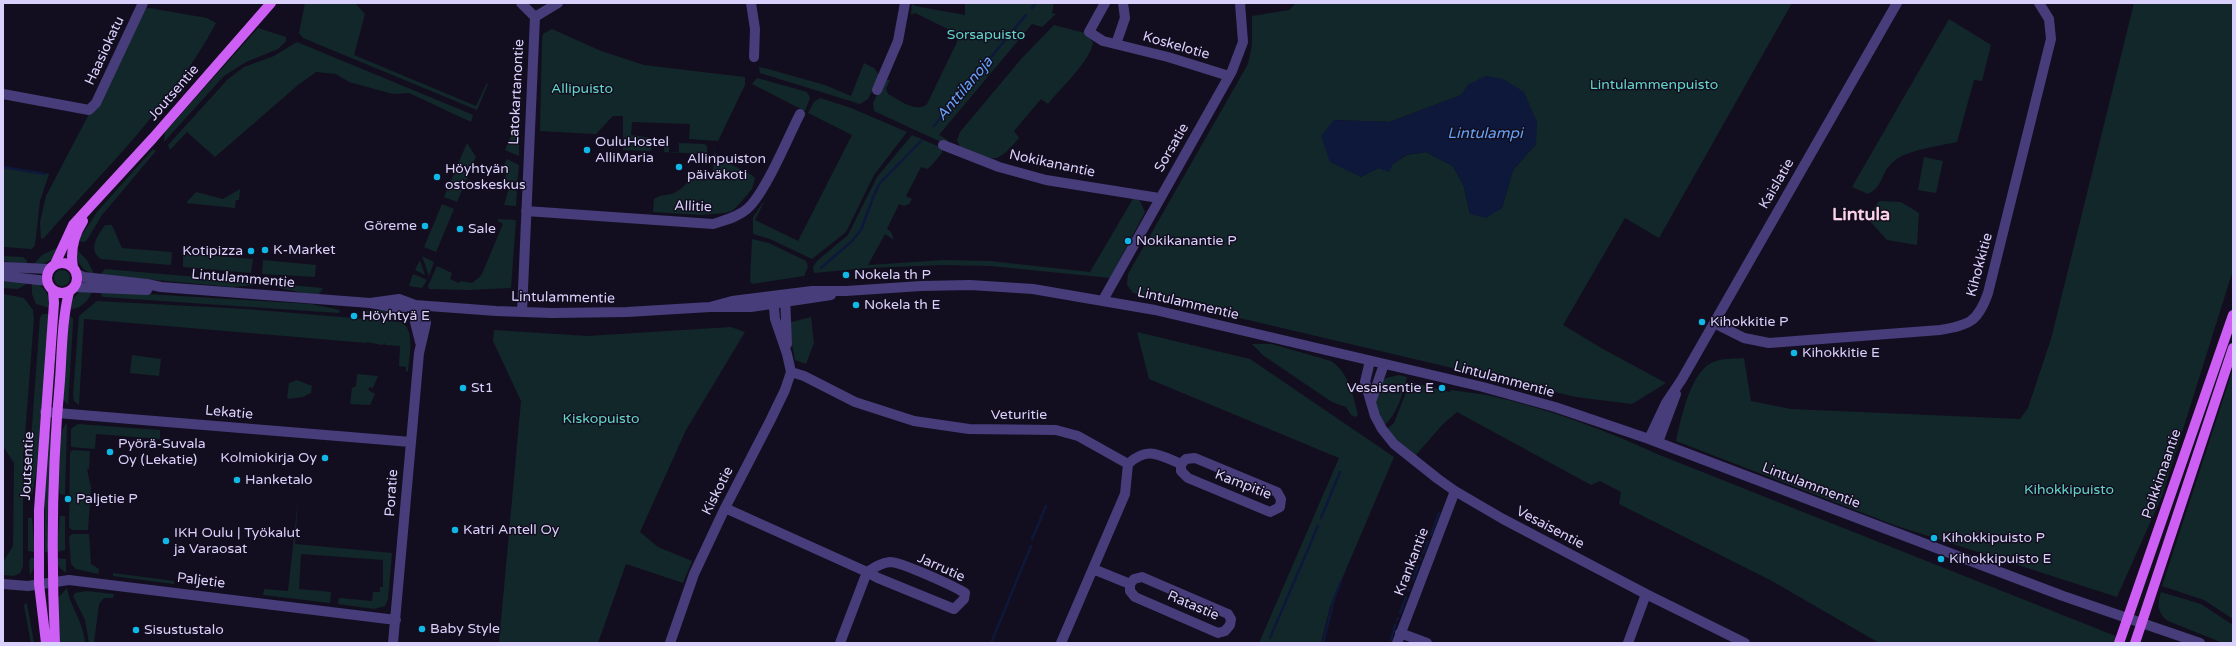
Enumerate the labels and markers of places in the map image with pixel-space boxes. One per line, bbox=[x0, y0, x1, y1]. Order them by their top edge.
place label: OuluHostel AlliMaria bbox=[595, 134, 669, 166]
marker: OuluHostel AlliMaria bbox=[582, 145, 592, 155]
place label: Allinpuiston päiväkoti bbox=[687, 151, 766, 184]
place label: Höyhtyän ostoskeskus bbox=[445, 161, 526, 194]
marker: Allinpuiston päiväkoti bbox=[674, 162, 684, 172]
marker: Höyhtyän ostoskeskus bbox=[432, 172, 442, 182]
place label: Göreme bbox=[364, 218, 417, 234]
marker: Göreme bbox=[420, 221, 430, 231]
place label: Sale bbox=[468, 221, 496, 237]
marker: Sale bbox=[455, 224, 465, 234]
place label: Nokikanantie P bbox=[1136, 233, 1237, 249]
marker: Nokikanantie P bbox=[1123, 236, 1133, 246]
place label: K-Market bbox=[273, 242, 336, 258]
place label: Kotipizza bbox=[182, 243, 243, 259]
marker: K-Market bbox=[260, 245, 270, 255]
marker: Kotipizza bbox=[246, 246, 256, 256]
place label: Nokela th P bbox=[854, 267, 931, 283]
marker: Nokela th P bbox=[841, 270, 851, 280]
place label: Nokela th E bbox=[864, 297, 940, 313]
marker: Nokela th E bbox=[851, 300, 861, 310]
place label: Höyhtyä E bbox=[362, 308, 430, 324]
marker: Höyhtyä E bbox=[349, 311, 359, 321]
place label: Kihokkitie P bbox=[1710, 314, 1788, 330]
marker: Kihokkitie P bbox=[1697, 317, 1707, 327]
place label: Kihokkitie E bbox=[1802, 345, 1880, 361]
marker: Kihokkitie E bbox=[1789, 348, 1799, 358]
place label: St1 bbox=[471, 380, 493, 396]
place label: Vesaisentie E bbox=[1347, 380, 1434, 396]
marker: St1 bbox=[458, 383, 468, 393]
marker: Vesaisentie E bbox=[1437, 383, 1447, 393]
place label: Pyörä-Suvala Oy (Lekatie) bbox=[118, 436, 206, 468]
marker: Pyörä-Suvala Oy (Lekatie) bbox=[105, 447, 115, 457]
place label: Kolmiokirja Oy bbox=[220, 450, 317, 466]
marker: Kolmiokirja Oy bbox=[320, 453, 330, 463]
place label: Hanketalo bbox=[245, 472, 313, 488]
marker: Hanketalo bbox=[232, 475, 242, 485]
place label: Paljetie P bbox=[76, 491, 138, 507]
marker: Paljetie P bbox=[63, 494, 73, 504]
place label: Katri Antell Oy bbox=[463, 522, 559, 538]
place label: IKH Oulu | Työkalut ja Varaosat bbox=[174, 525, 300, 558]
marker: Katri Antell Oy bbox=[450, 525, 460, 535]
place label: Kihokkipuisto P bbox=[1942, 530, 2045, 546]
marker: Kihokkipuisto P bbox=[1929, 533, 1939, 543]
marker: IKH Oulu | Työkalut ja Varaosat bbox=[161, 536, 171, 546]
place label: Kihokkipuisto E bbox=[1949, 551, 2051, 567]
marker: Kihokkipuisto E bbox=[1936, 554, 1946, 564]
place label: Baby Style bbox=[430, 621, 500, 637]
place label: Sisustustalo bbox=[144, 622, 224, 638]
marker: Baby Style bbox=[417, 624, 427, 634]
marker: Sisustustalo bbox=[131, 625, 141, 635]

